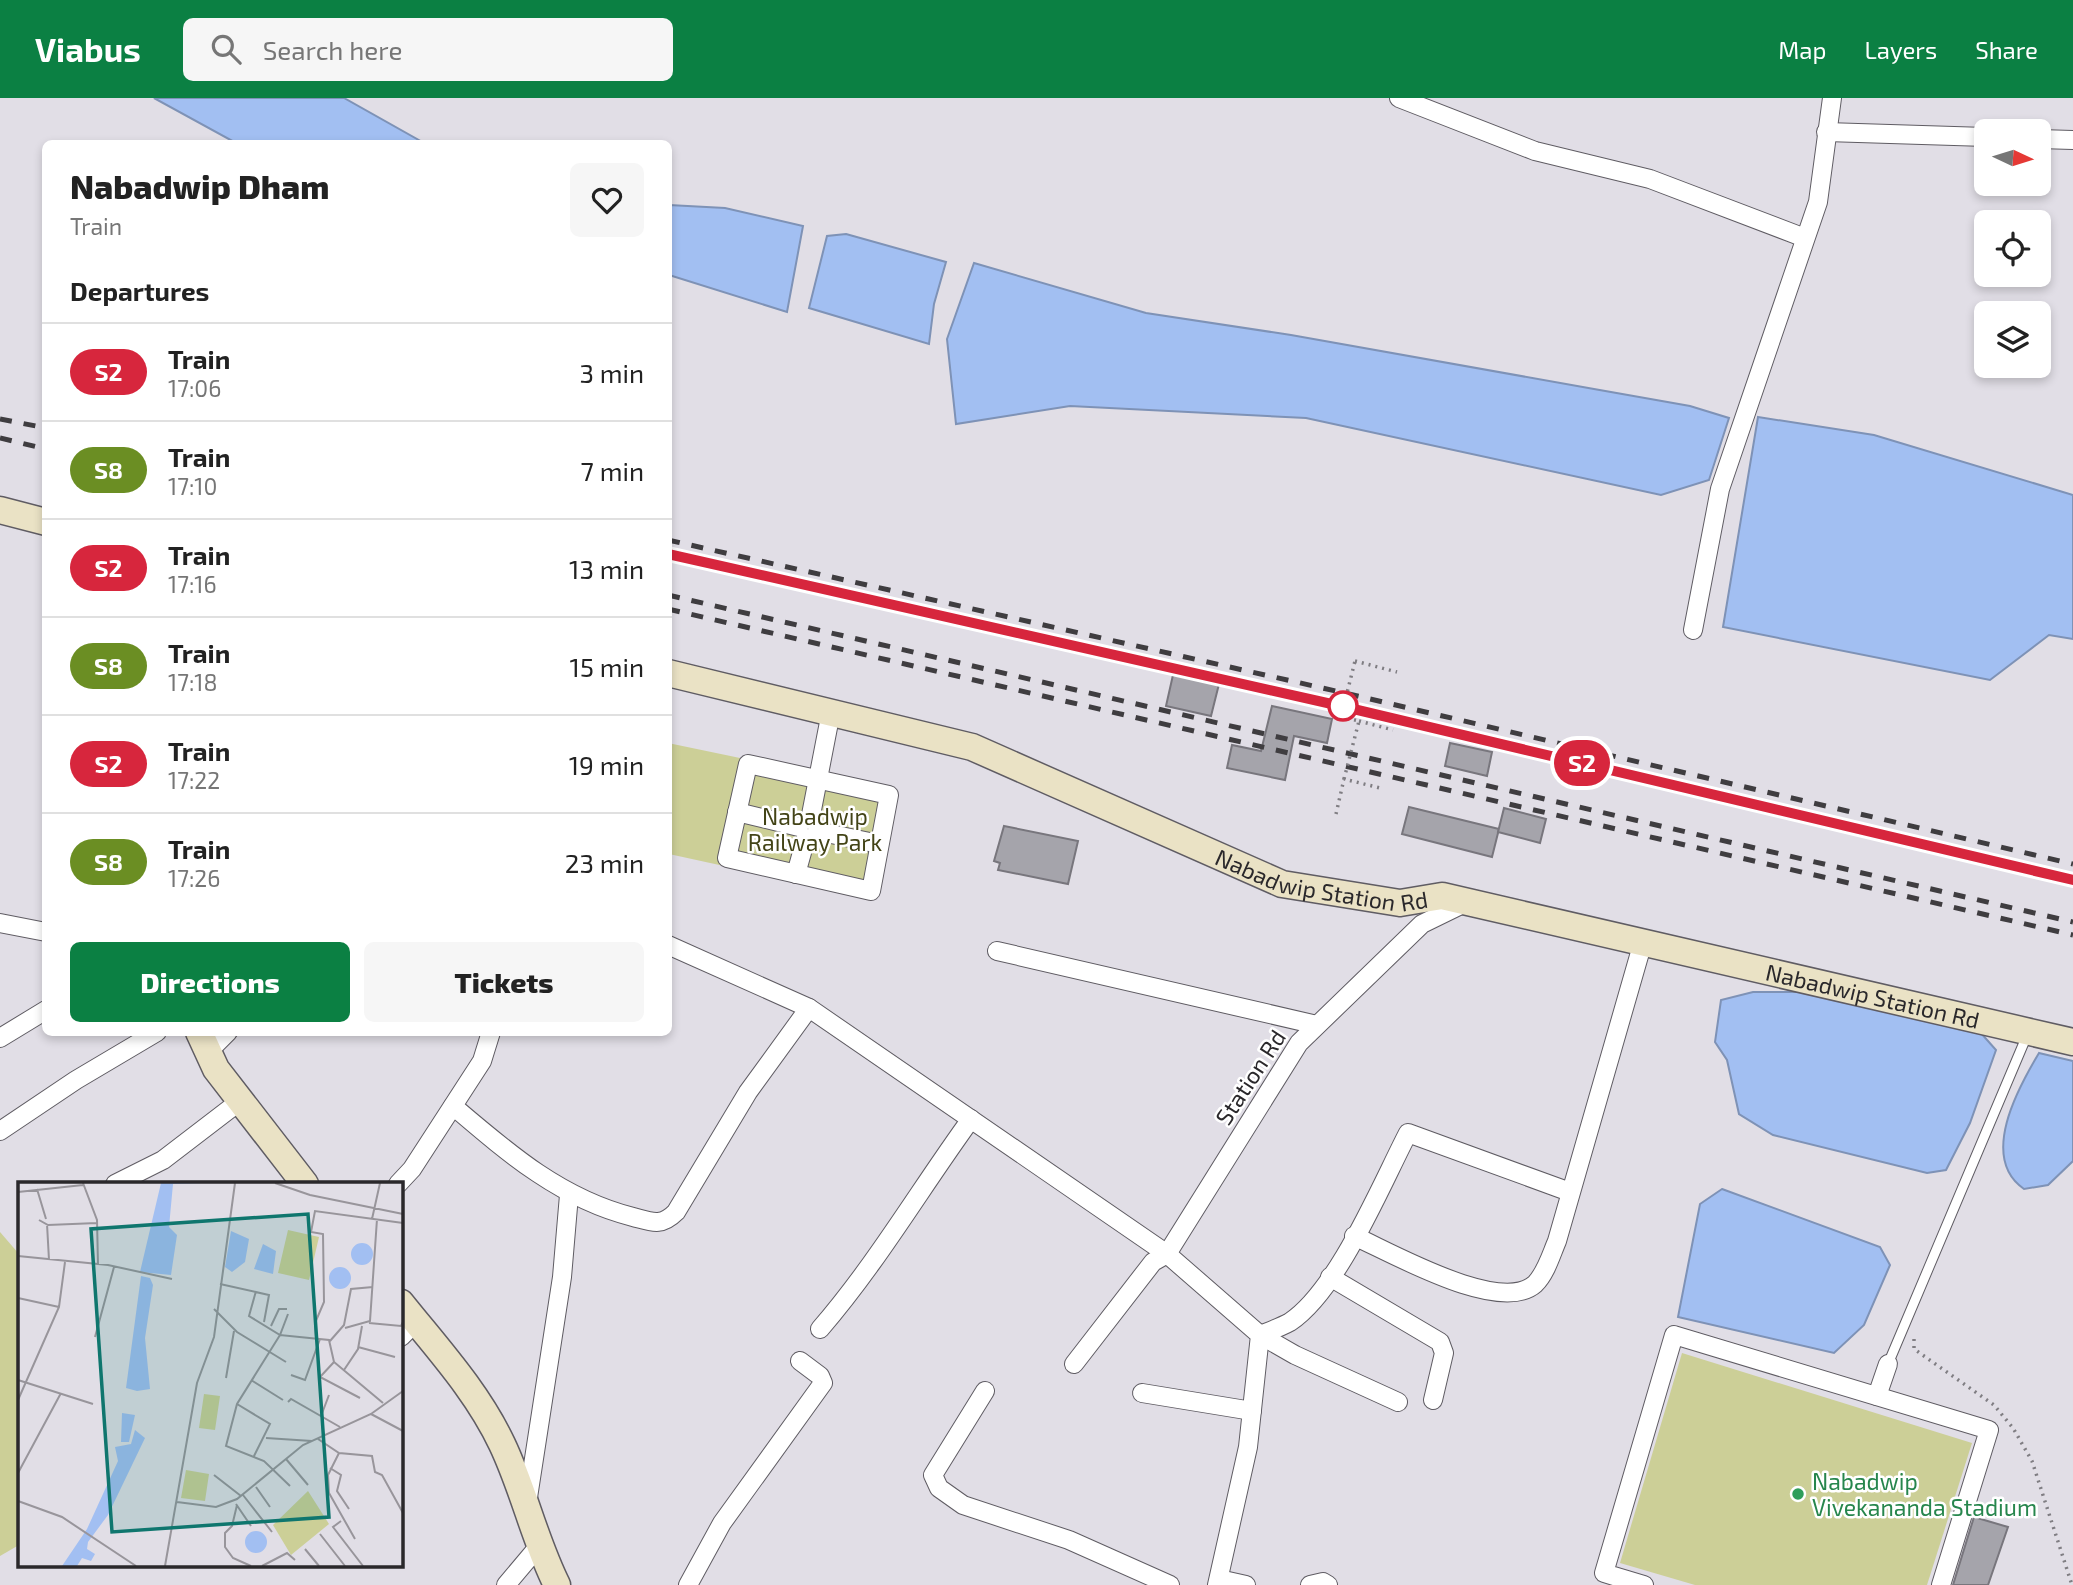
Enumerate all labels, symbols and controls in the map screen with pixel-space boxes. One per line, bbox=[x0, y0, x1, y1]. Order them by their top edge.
search box bbox=[183, 18, 673, 81]
text: Viabus bbox=[35, 29, 141, 69]
icon: search bbox=[207, 30, 245, 68]
text: Search here bbox=[263, 34, 402, 65]
text: Map bbox=[1778, 35, 1826, 64]
text: Layers bbox=[1864, 35, 1937, 64]
text: Share bbox=[1975, 35, 2038, 64]
north arrow bbox=[1974, 119, 2051, 196]
map controls bbox=[1974, 119, 2051, 378]
button: heart bbox=[570, 163, 644, 237]
text: Nabadwip Dham bbox=[70, 166, 329, 206]
button: locate bbox=[1974, 210, 2051, 287]
text: Train bbox=[70, 212, 122, 240]
text: Departures bbox=[70, 275, 209, 306]
button: layers bbox=[1974, 301, 2051, 378]
text: Train bbox=[168, 343, 230, 374]
text: S2 bbox=[94, 357, 123, 386]
text: 3 min bbox=[579, 357, 644, 388]
text: 17:06 bbox=[168, 374, 221, 402]
text: Train bbox=[168, 441, 230, 472]
text: S8 bbox=[94, 455, 123, 484]
text: 7 min bbox=[581, 455, 644, 486]
text: 17:10 bbox=[168, 472, 217, 500]
text: Train bbox=[168, 539, 230, 570]
text: S2 bbox=[94, 553, 123, 582]
text: 13 min bbox=[569, 553, 644, 584]
text: 17:16 bbox=[168, 570, 217, 598]
text: Train bbox=[168, 637, 230, 668]
text: S8 bbox=[94, 651, 123, 680]
text: 15 min bbox=[570, 651, 644, 682]
text: 17:18 bbox=[168, 668, 217, 696]
unlabelled marker bbox=[1328, 691, 1358, 721]
text: Train bbox=[168, 735, 230, 766]
line badge: S2 bbox=[1550, 740, 1614, 786]
text: S2 bbox=[1568, 748, 1596, 777]
text: S2 bbox=[94, 749, 123, 778]
text: 19 min bbox=[569, 749, 644, 780]
text: 17:22 bbox=[168, 766, 220, 794]
park label: Nabadwip Railway Park bbox=[748, 802, 882, 856]
text: Train bbox=[168, 833, 230, 864]
street label: Nabadwip Station Rd bbox=[1211, 842, 1430, 917]
text: S8 bbox=[94, 847, 123, 876]
text: 23 min bbox=[565, 847, 644, 878]
text: 17:26 bbox=[168, 864, 220, 892]
button: Directions bbox=[70, 942, 350, 1022]
button: Tickets bbox=[364, 942, 644, 1022]
street label: Nabadwip Station Rd bbox=[1763, 957, 1982, 1034]
street label: Station Rd bbox=[1209, 1024, 1291, 1130]
inset map bbox=[18, 1182, 402, 1568]
place label: Nabadwip Vivekananda Stadium bbox=[1812, 1467, 2037, 1521]
marker: Nabadwip Vivekananda Stadium bbox=[1790, 1486, 1806, 1502]

